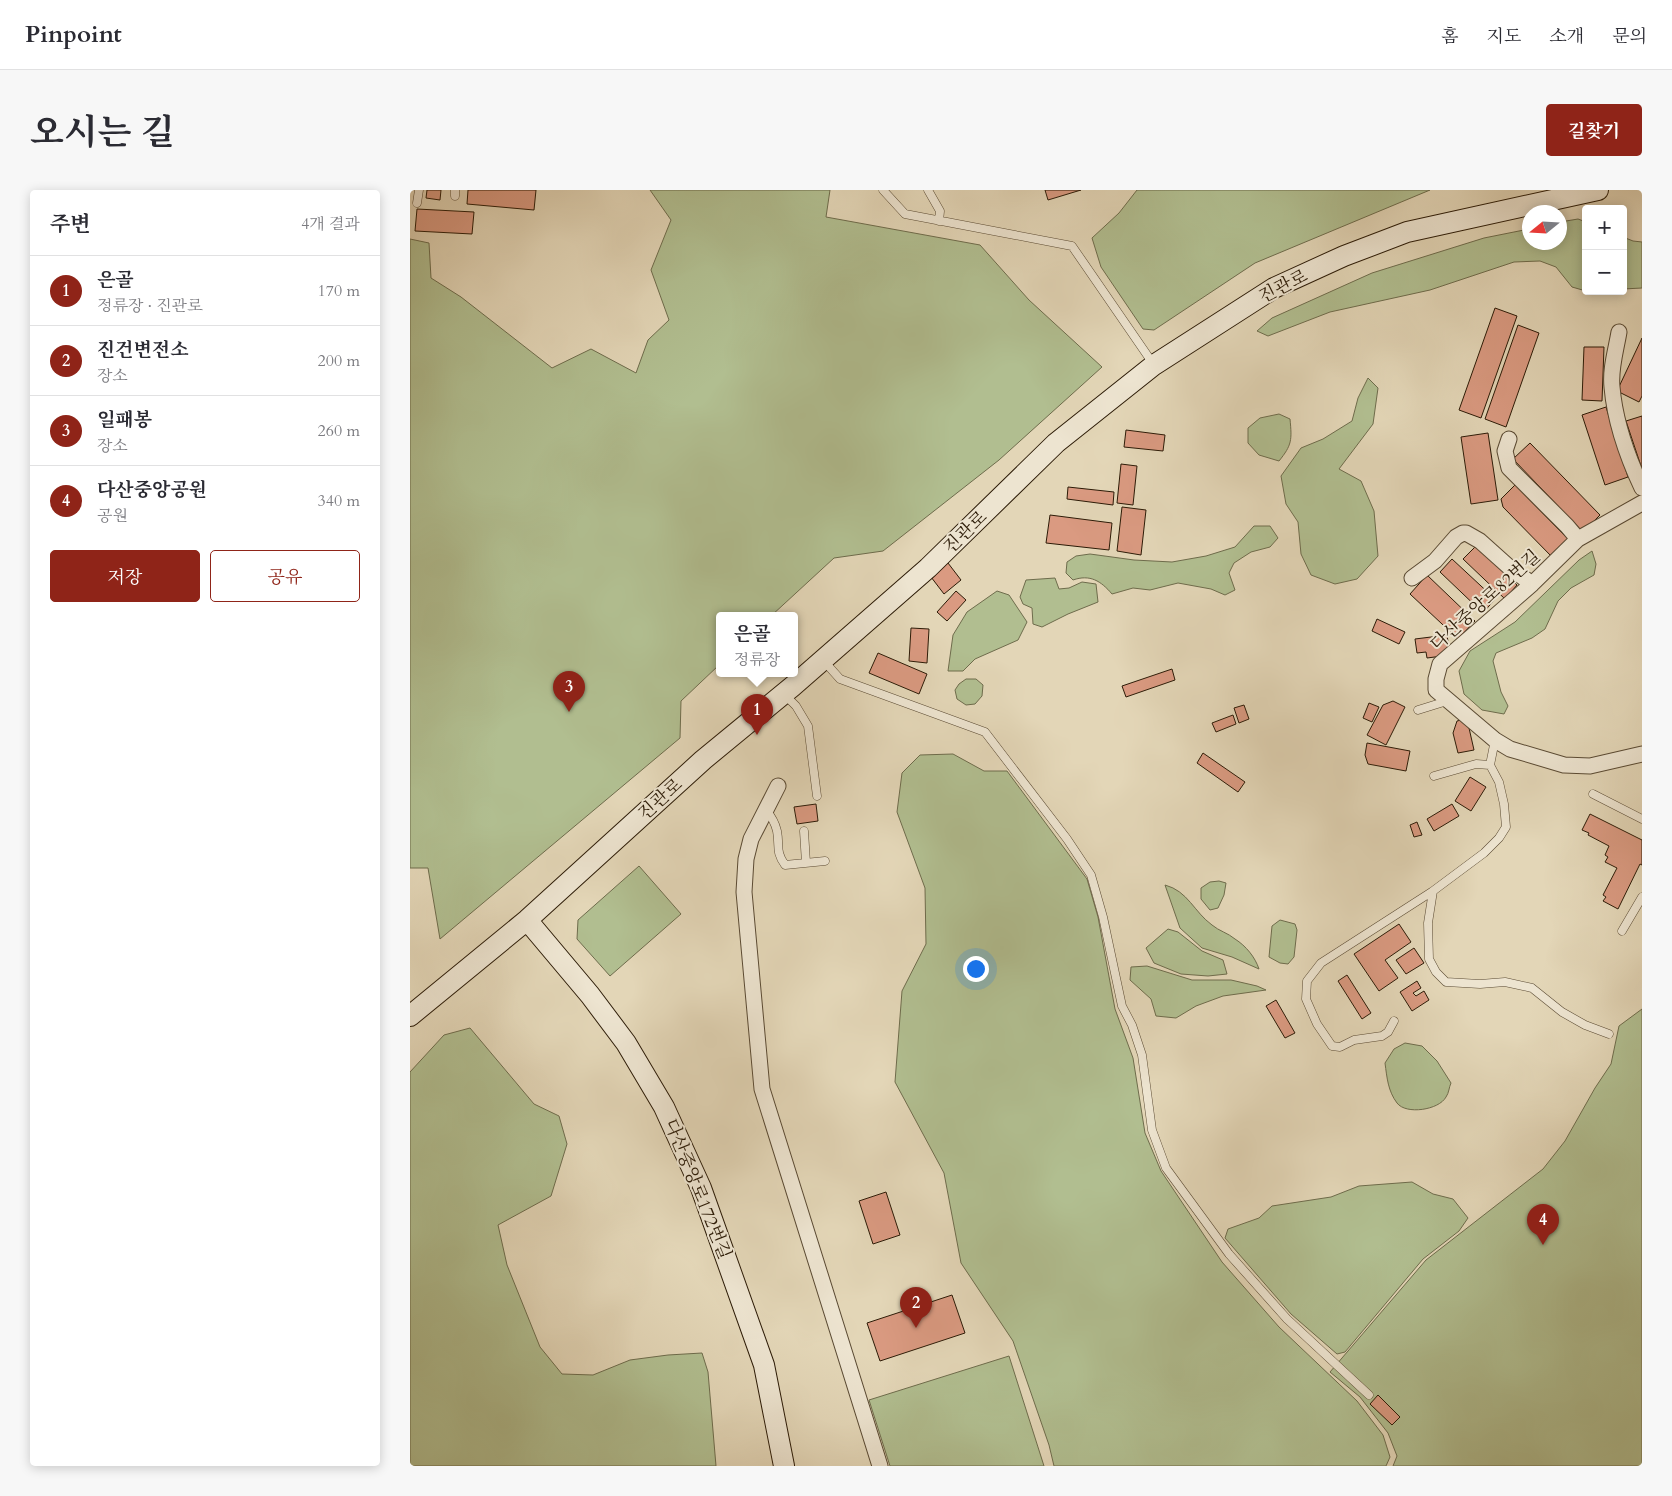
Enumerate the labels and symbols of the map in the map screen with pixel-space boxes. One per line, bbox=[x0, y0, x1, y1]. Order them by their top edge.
north arrow bbox=[1522, 205, 1567, 250]
street label: 진관로 bbox=[1254, 263, 1312, 309]
street label: 진관로 bbox=[938, 505, 993, 559]
street label: 다산중앙로82번길 bbox=[1425, 544, 1546, 657]
pin: 3 bbox=[553, 671, 585, 712]
pin: 1 bbox=[741, 694, 773, 735]
street label: 진관로 bbox=[633, 773, 688, 826]
your location bbox=[963, 956, 989, 982]
street label: 다산중앙로172번길 bbox=[658, 1115, 737, 1263]
pin: 4 bbox=[1527, 1204, 1559, 1245]
pin: 2 bbox=[900, 1287, 932, 1328]

